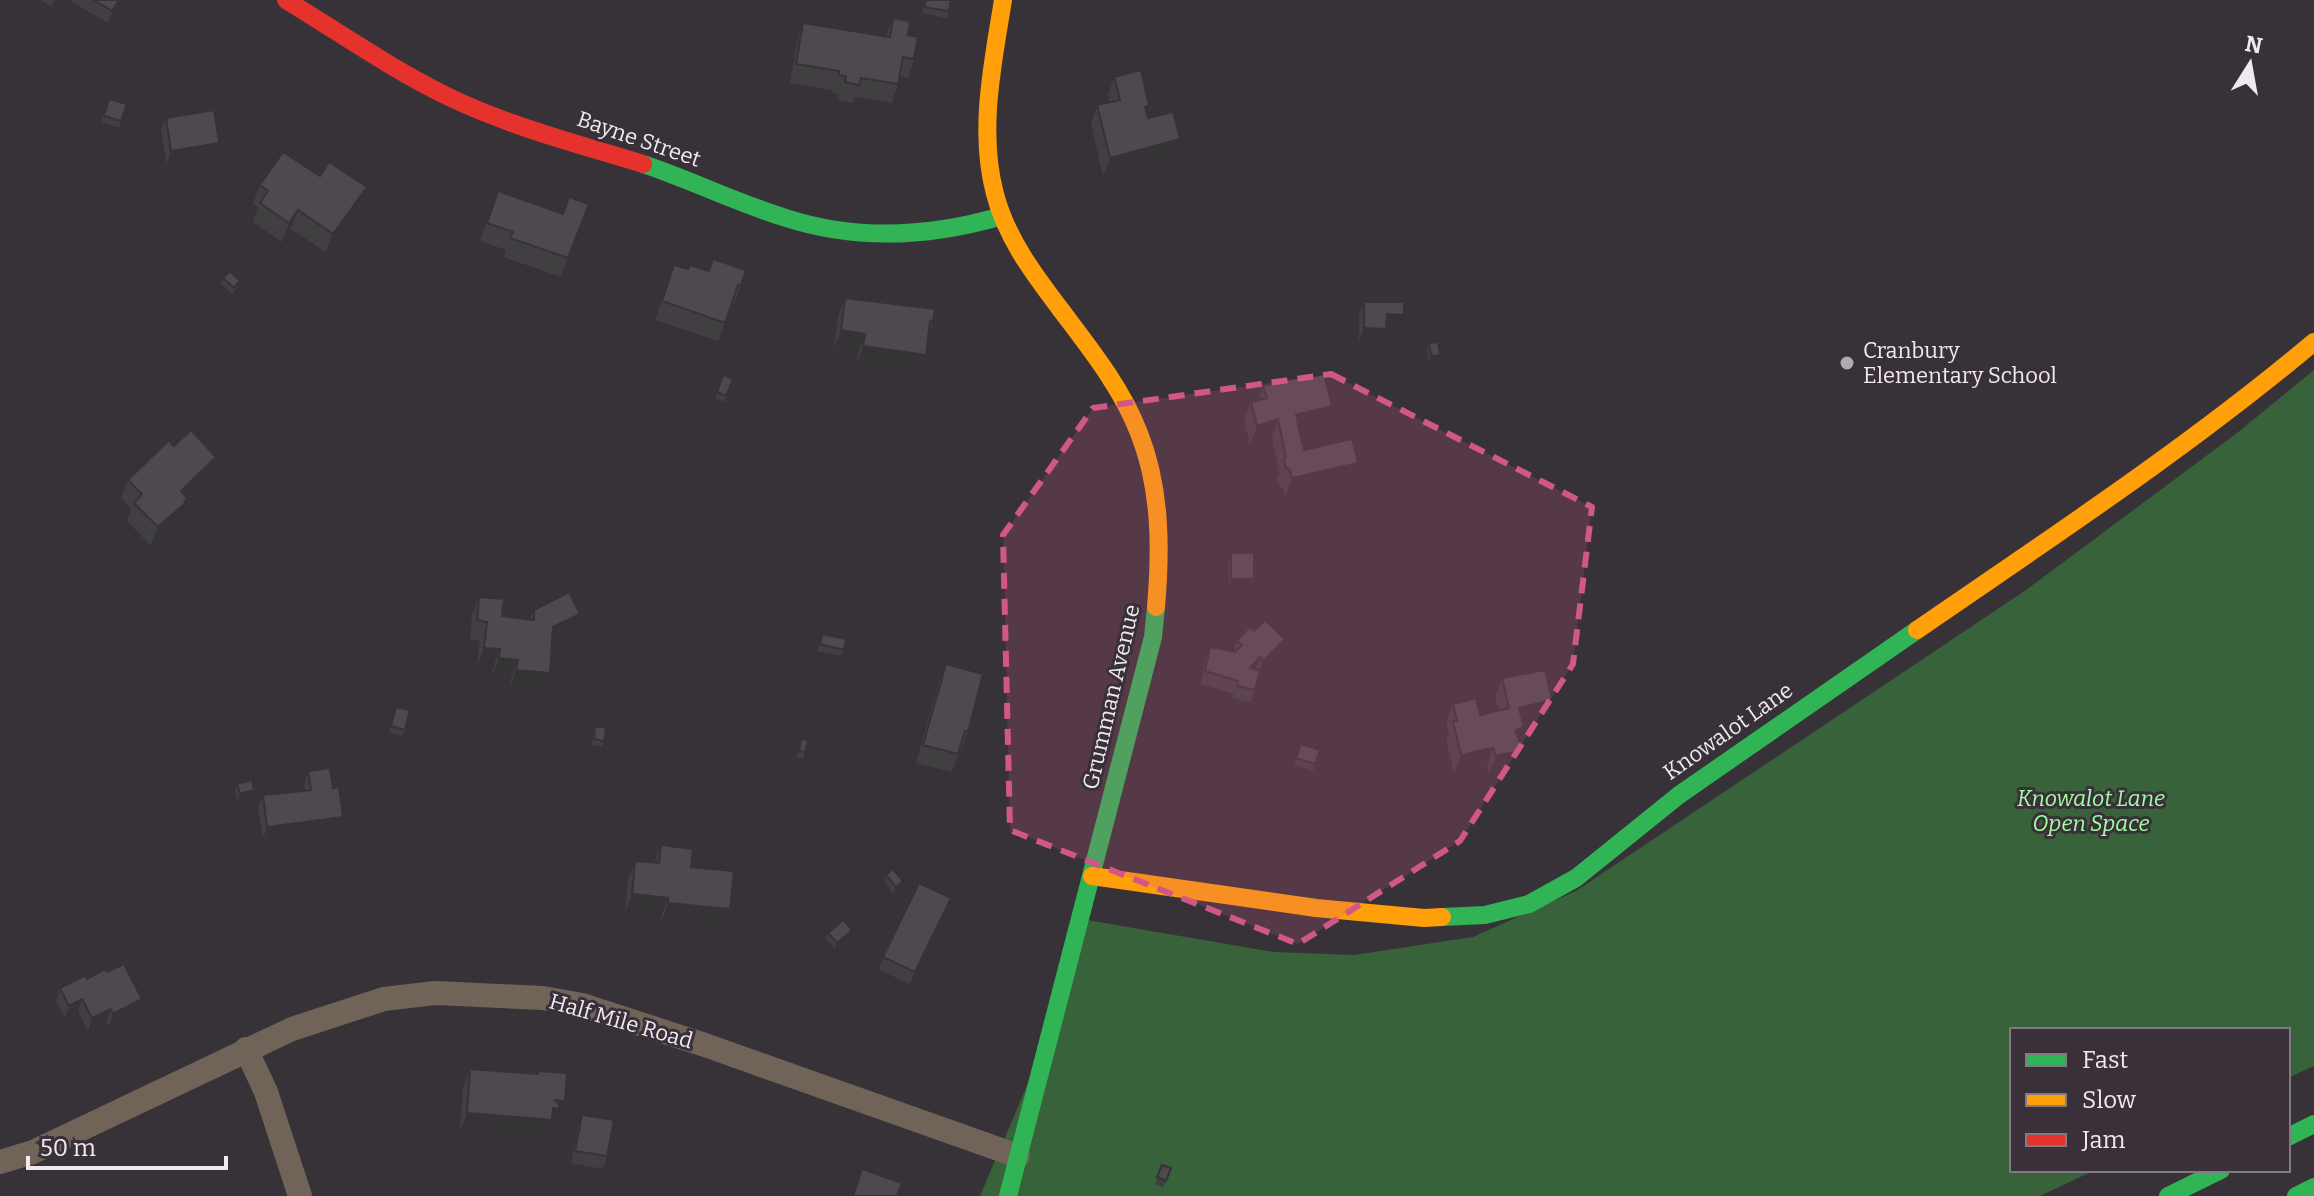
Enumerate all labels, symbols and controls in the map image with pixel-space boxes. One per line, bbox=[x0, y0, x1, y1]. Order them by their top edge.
north arrow bbox=[2210, 24, 2290, 104]
text: N bbox=[2243, 30, 2265, 60]
street label: Bayne Street bbox=[574, 105, 704, 173]
place label: Cranbury Elementary School bbox=[1863, 337, 2057, 389]
marker: Cranbury Elementary School bbox=[1838, 354, 1856, 372]
street label: Grumman Avenue bbox=[1077, 602, 1145, 792]
street label: Knowalot Lane bbox=[1658, 676, 1798, 786]
park label: Knowalot Lane Open Space bbox=[2017, 785, 2165, 837]
street label: Half Mile Road bbox=[546, 988, 696, 1054]
legend bbox=[2010, 1028, 2290, 1172]
text: Fast bbox=[2082, 1046, 2128, 1074]
text: Slow bbox=[2082, 1086, 2137, 1114]
scale bar bbox=[28, 1120, 226, 1170]
text: Jam bbox=[2081, 1126, 2126, 1154]
text: 50 m bbox=[40, 1134, 96, 1162]

